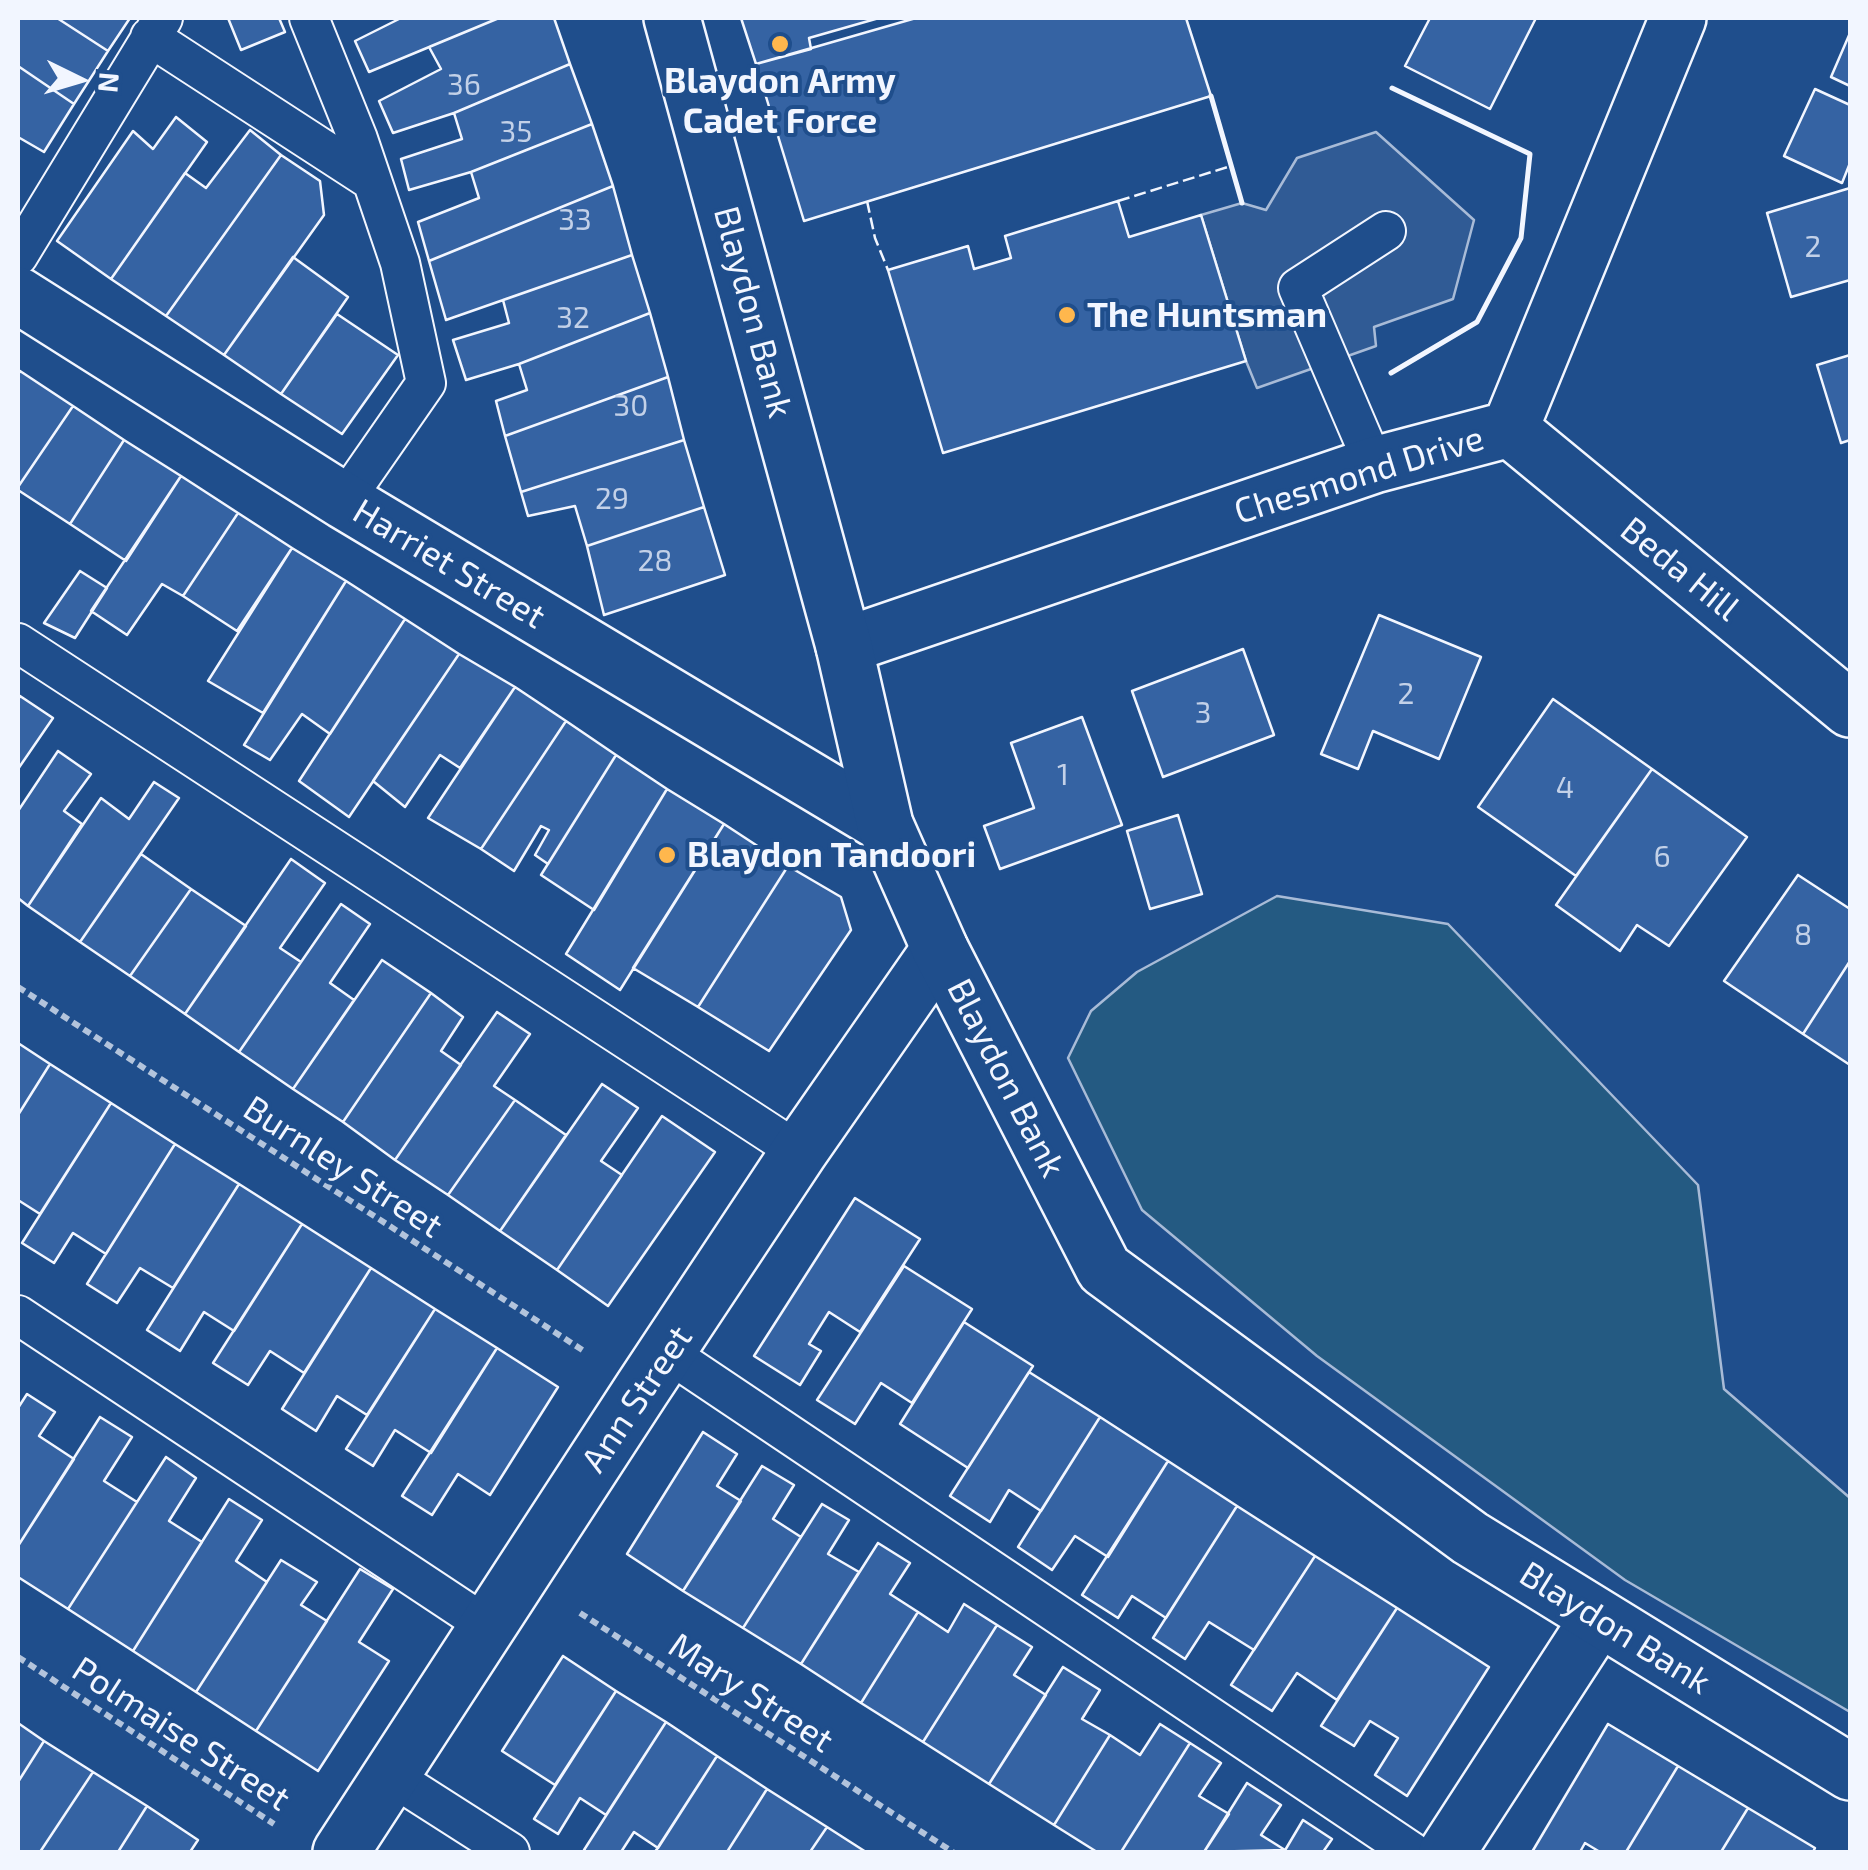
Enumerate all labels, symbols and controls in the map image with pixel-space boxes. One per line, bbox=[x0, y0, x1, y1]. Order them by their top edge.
north arrow bbox=[30, 30, 130, 130]
marker: Blaydon Army Cadet Force bbox=[769, 33, 791, 55]
place label: Blaydon Army Cadet Force bbox=[664, 60, 896, 142]
house number: 36 bbox=[447, 67, 481, 103]
text: N bbox=[92, 71, 128, 94]
house number: 35 bbox=[500, 114, 532, 150]
house number: 33 bbox=[558, 202, 592, 238]
street label: Blaydon Bank bbox=[705, 202, 801, 422]
house number: 2 bbox=[1805, 229, 1821, 265]
place label: The Huntsman bbox=[1087, 294, 1327, 336]
house number: 32 bbox=[556, 300, 590, 336]
marker: The Huntsman bbox=[1056, 304, 1078, 326]
house number: 30 bbox=[614, 388, 648, 424]
street label: Chesmond Drive bbox=[1229, 417, 1489, 533]
house number: 29 bbox=[595, 481, 629, 517]
street label: Harriet Street bbox=[345, 490, 553, 638]
street label: Beda Hill bbox=[1612, 508, 1748, 630]
house number: 28 bbox=[637, 543, 673, 579]
house number: 2 bbox=[1398, 676, 1414, 712]
house number: 3 bbox=[1195, 695, 1211, 731]
house number: 1 bbox=[1057, 757, 1069, 793]
house number: 4 bbox=[1556, 770, 1574, 806]
place label: Blaydon Tandoori bbox=[687, 834, 976, 876]
house number: 6 bbox=[1653, 839, 1671, 875]
marker: Blaydon Tandoori bbox=[656, 844, 678, 866]
house number: 8 bbox=[1794, 917, 1812, 953]
street label: Blaydon Bank bbox=[938, 972, 1074, 1184]
street label: Burnley Street bbox=[236, 1087, 450, 1247]
street label: Ann Street bbox=[573, 1318, 701, 1480]
street label: Blaydon Bank bbox=[1512, 1553, 1718, 1703]
street label: Mary Street bbox=[661, 1624, 841, 1762]
street label: Polmaise Street bbox=[64, 1648, 298, 1820]

